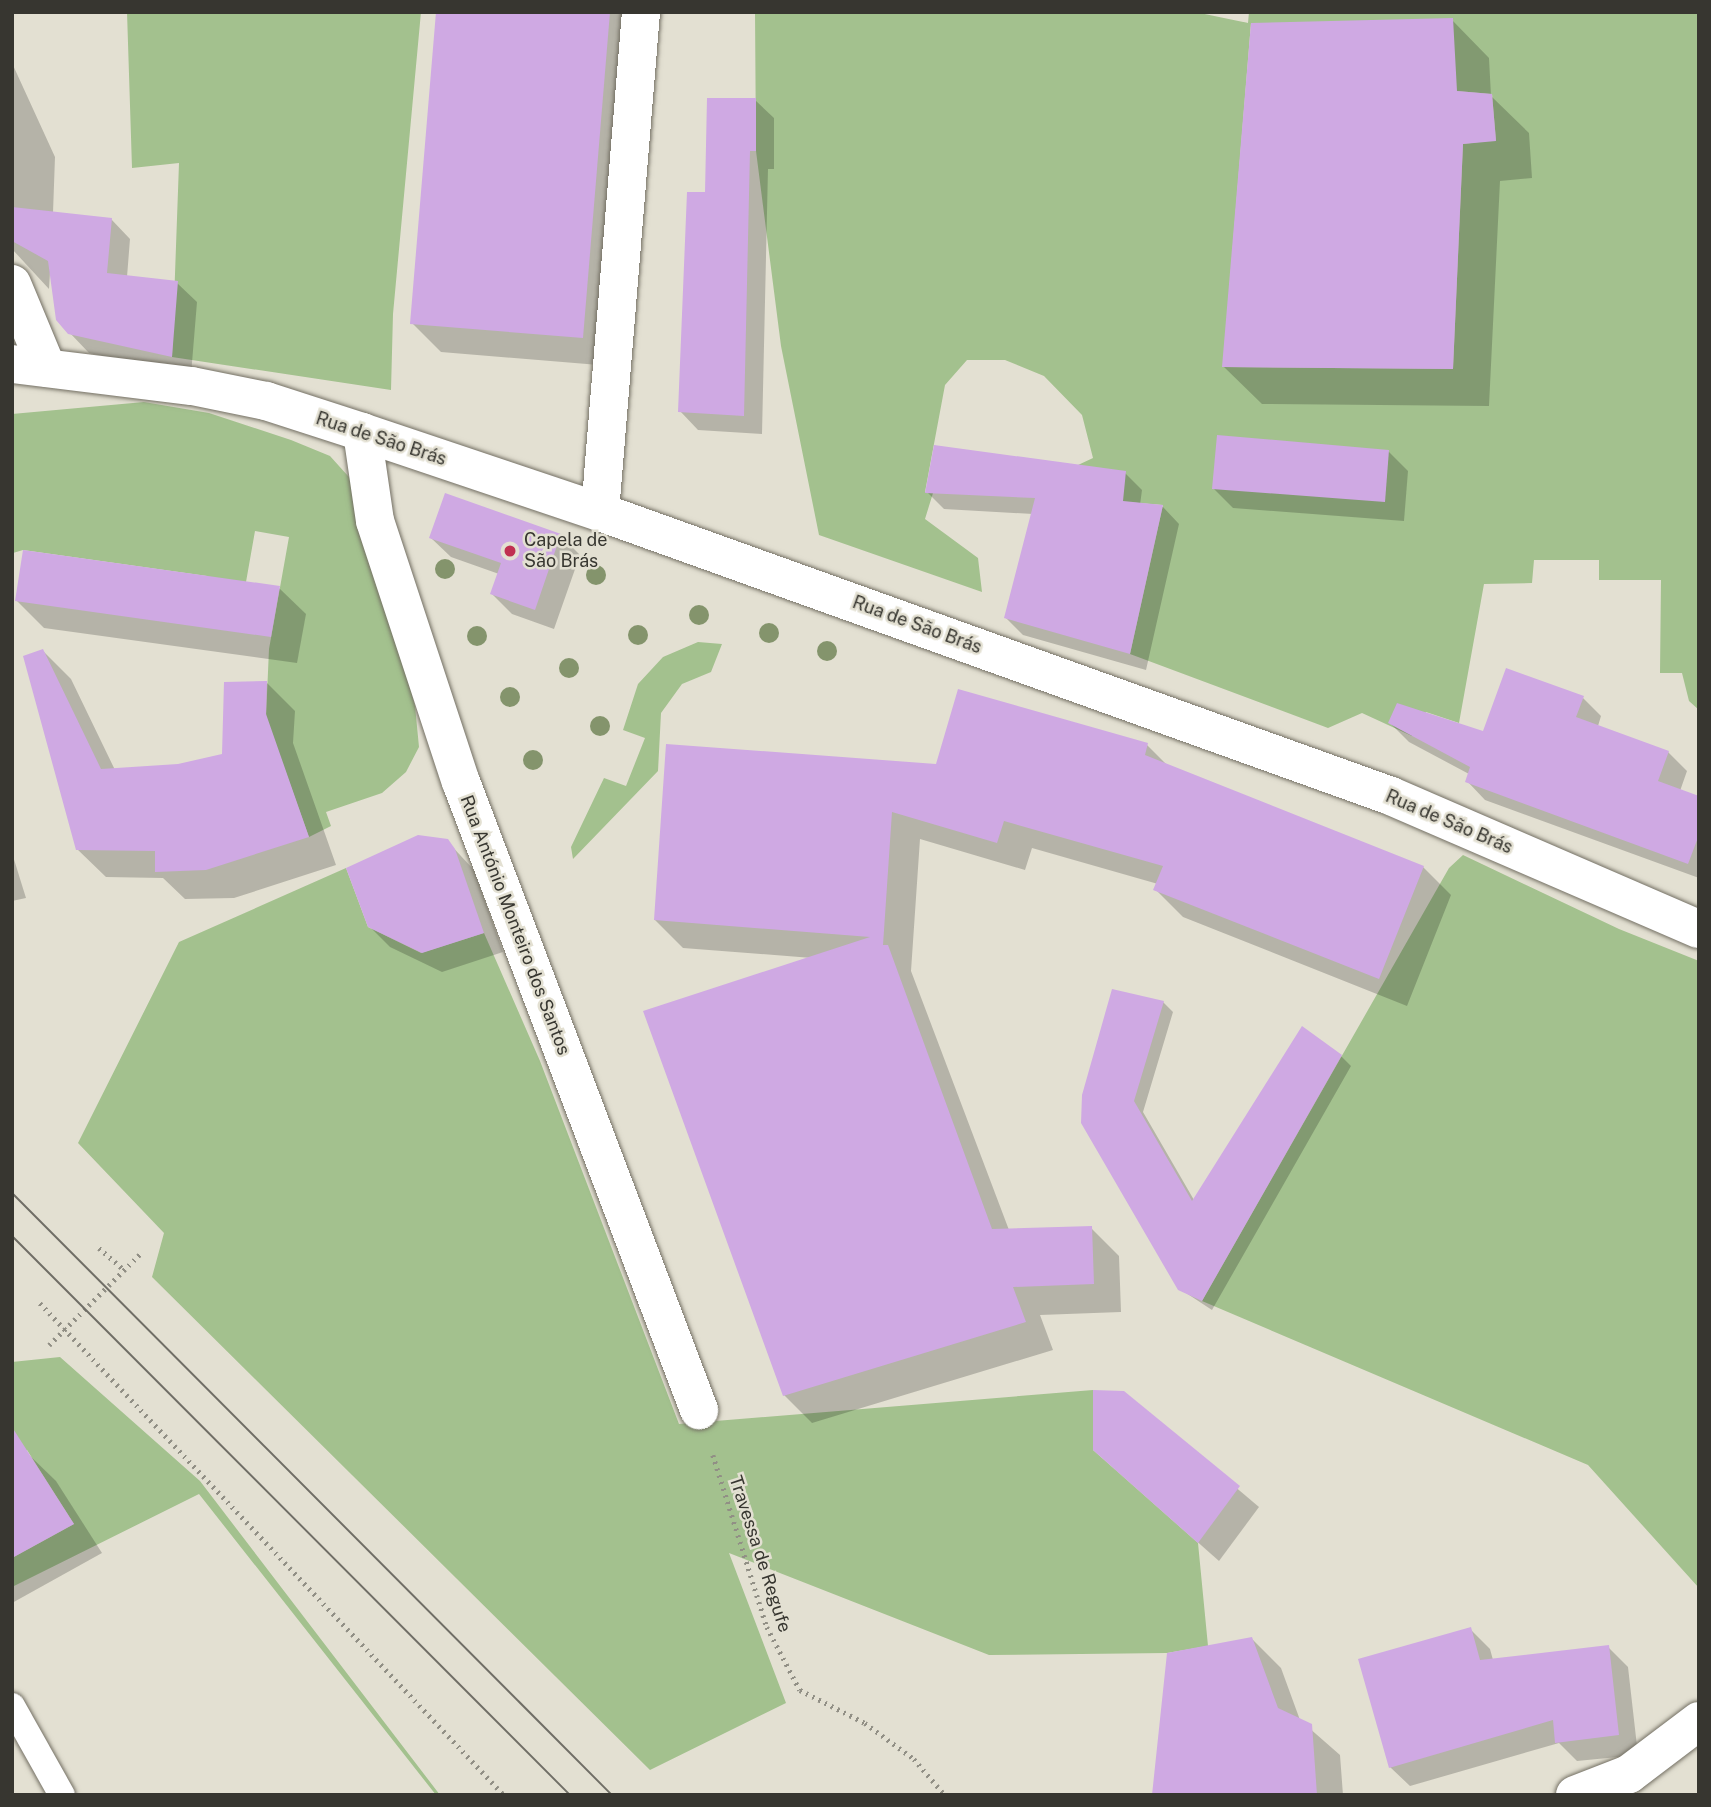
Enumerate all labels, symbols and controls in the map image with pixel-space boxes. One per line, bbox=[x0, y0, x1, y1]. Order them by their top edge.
street label: Rua de São Brás bbox=[313, 408, 449, 470]
place label: Capela de São Brás bbox=[524, 530, 608, 572]
marker: Capela de São Brás bbox=[502, 543, 518, 559]
street label: Rua de São Brás bbox=[849, 592, 985, 658]
street label: Rua de São Brás bbox=[1382, 785, 1516, 859]
street label: Rua António Monteiro dos Santos bbox=[455, 792, 575, 1058]
street label: Travessa de Regufe bbox=[724, 1473, 796, 1635]

